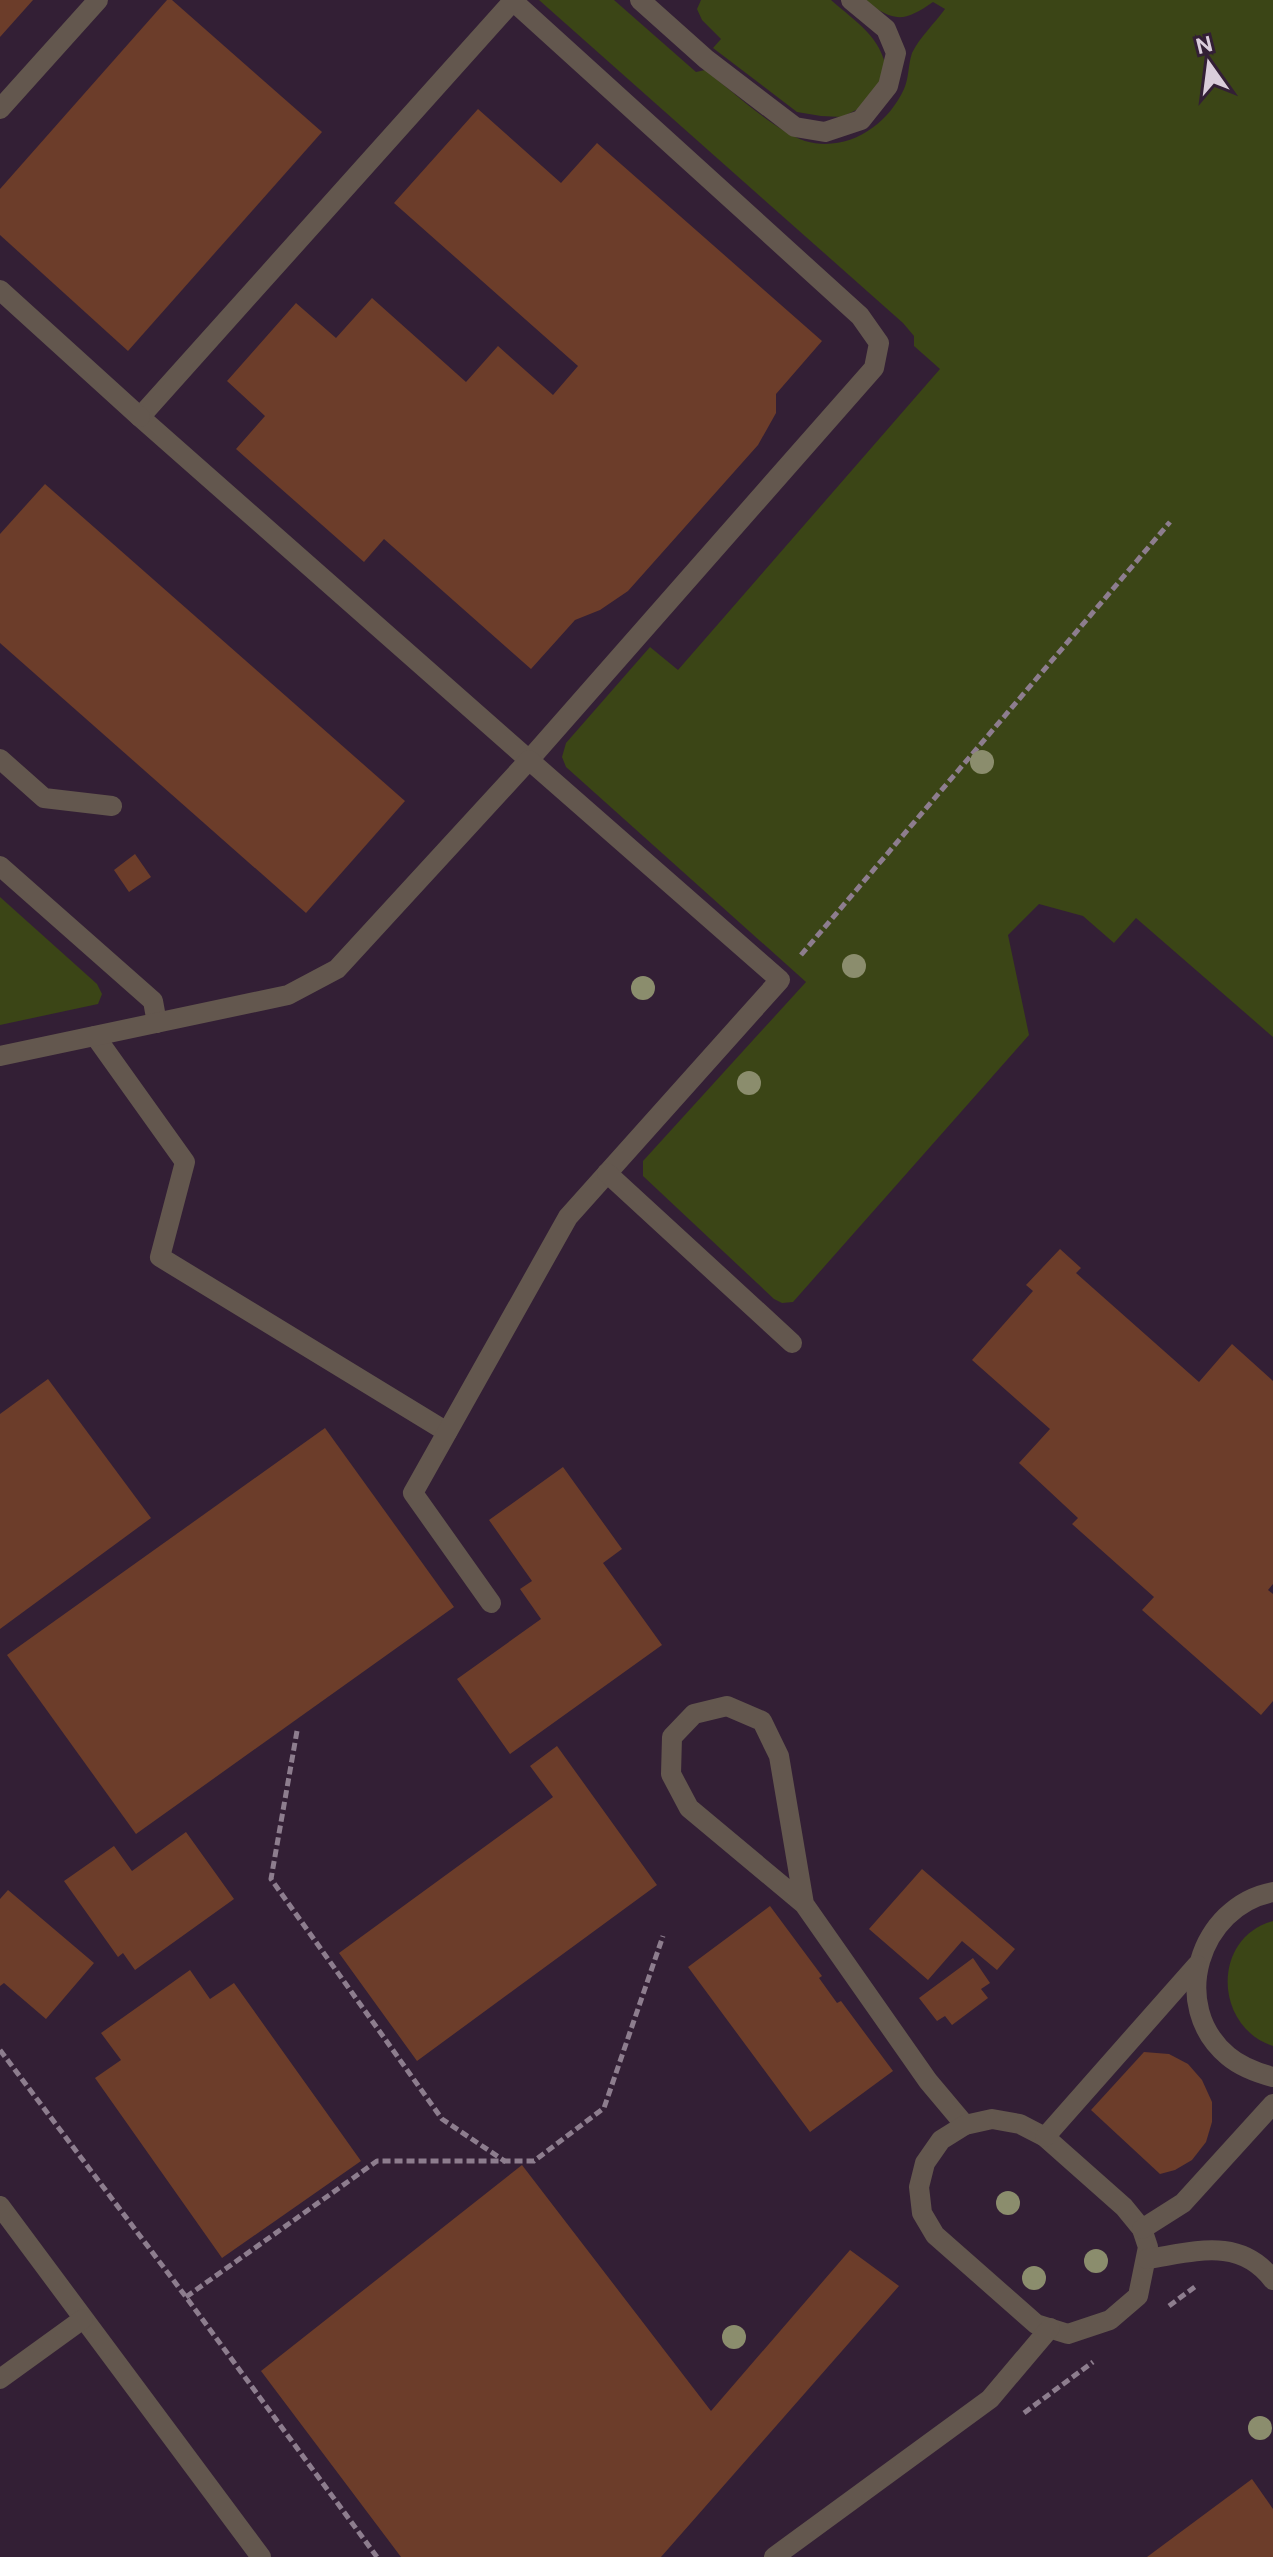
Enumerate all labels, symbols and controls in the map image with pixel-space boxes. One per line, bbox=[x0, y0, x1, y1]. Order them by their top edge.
north arrow bbox=[1169, 24, 1249, 104]
text: N bbox=[1193, 29, 1216, 61]

